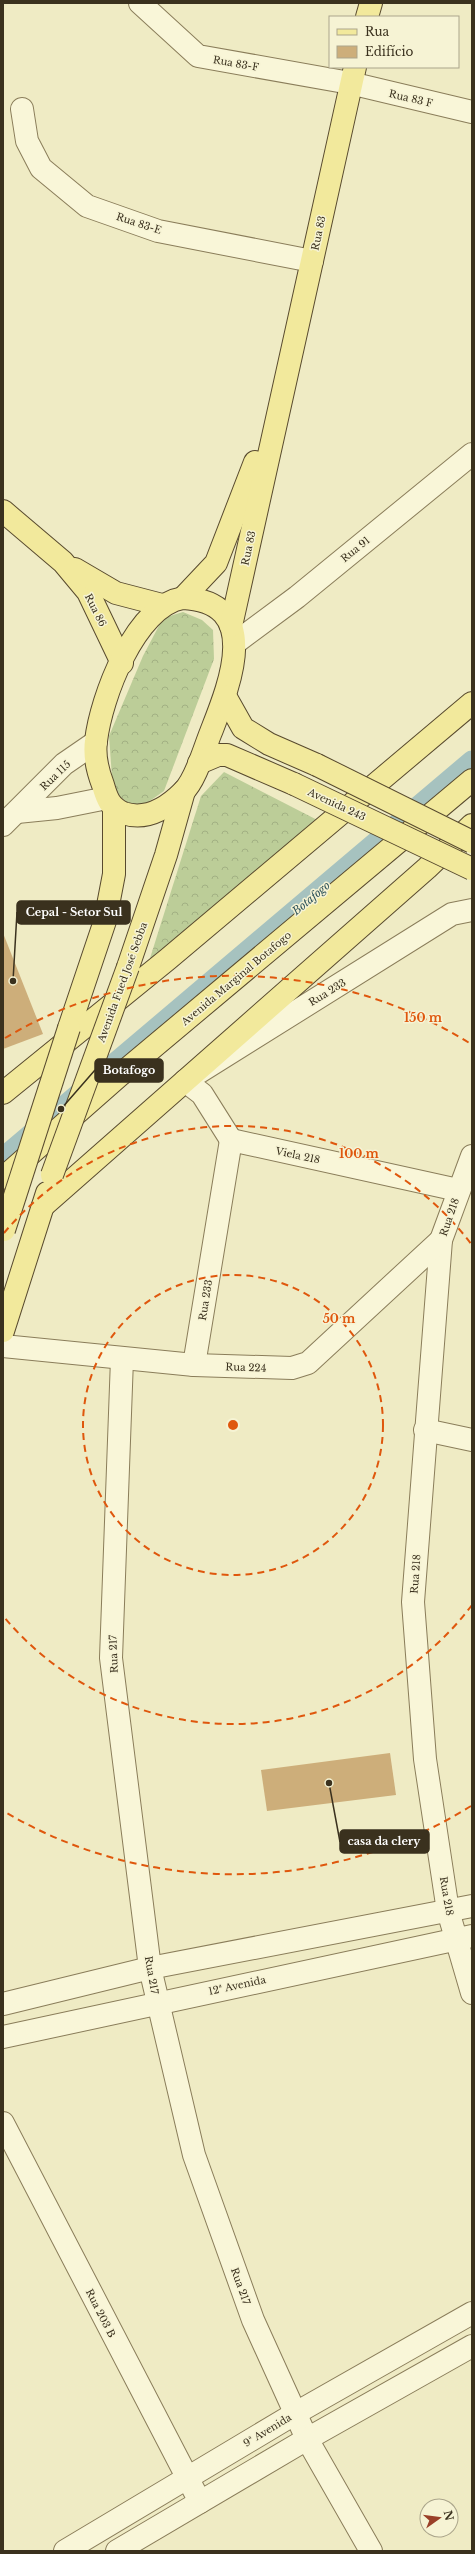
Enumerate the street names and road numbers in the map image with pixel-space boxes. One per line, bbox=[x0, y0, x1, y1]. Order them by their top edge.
street label: Rua 83-F bbox=[212, 53, 260, 74]
street label: Rua 83 F bbox=[388, 87, 434, 110]
street label: Rua 83-E bbox=[115, 210, 163, 237]
street label: Rua 83 bbox=[308, 215, 328, 252]
street label: Rua 83 bbox=[238, 530, 258, 567]
street label: Rua 91 bbox=[338, 534, 373, 565]
street label: Rua 86 bbox=[82, 592, 109, 629]
street label: Rua 115 bbox=[37, 757, 74, 793]
street label: Avenida 243 bbox=[305, 785, 368, 824]
street label: Avenida Fued José Sebba bbox=[94, 920, 150, 1045]
street label: Avenida Marginal Botafogo bbox=[178, 928, 294, 1029]
street label: Rua 233 bbox=[306, 976, 348, 1009]
street label: Viela 218 bbox=[273, 1144, 321, 1167]
street label: Rua 218 bbox=[437, 1196, 462, 1238]
street label: Rua 233 bbox=[196, 1279, 215, 1322]
street label: Rua 224 bbox=[225, 1360, 267, 1375]
street label: Rua 218 bbox=[408, 1554, 423, 1594]
street label: Rua 217 bbox=[106, 1634, 121, 1673]
street label: Rua 218 bbox=[437, 1875, 456, 1917]
street label: Rua 217 bbox=[142, 1955, 161, 1996]
street label: 12ª Avenida bbox=[207, 1973, 267, 1998]
street label: Rua 217 bbox=[228, 2266, 254, 2307]
street label: Rua 203 B bbox=[83, 2287, 118, 2340]
street label: 9ª Avenida bbox=[241, 2411, 294, 2450]

